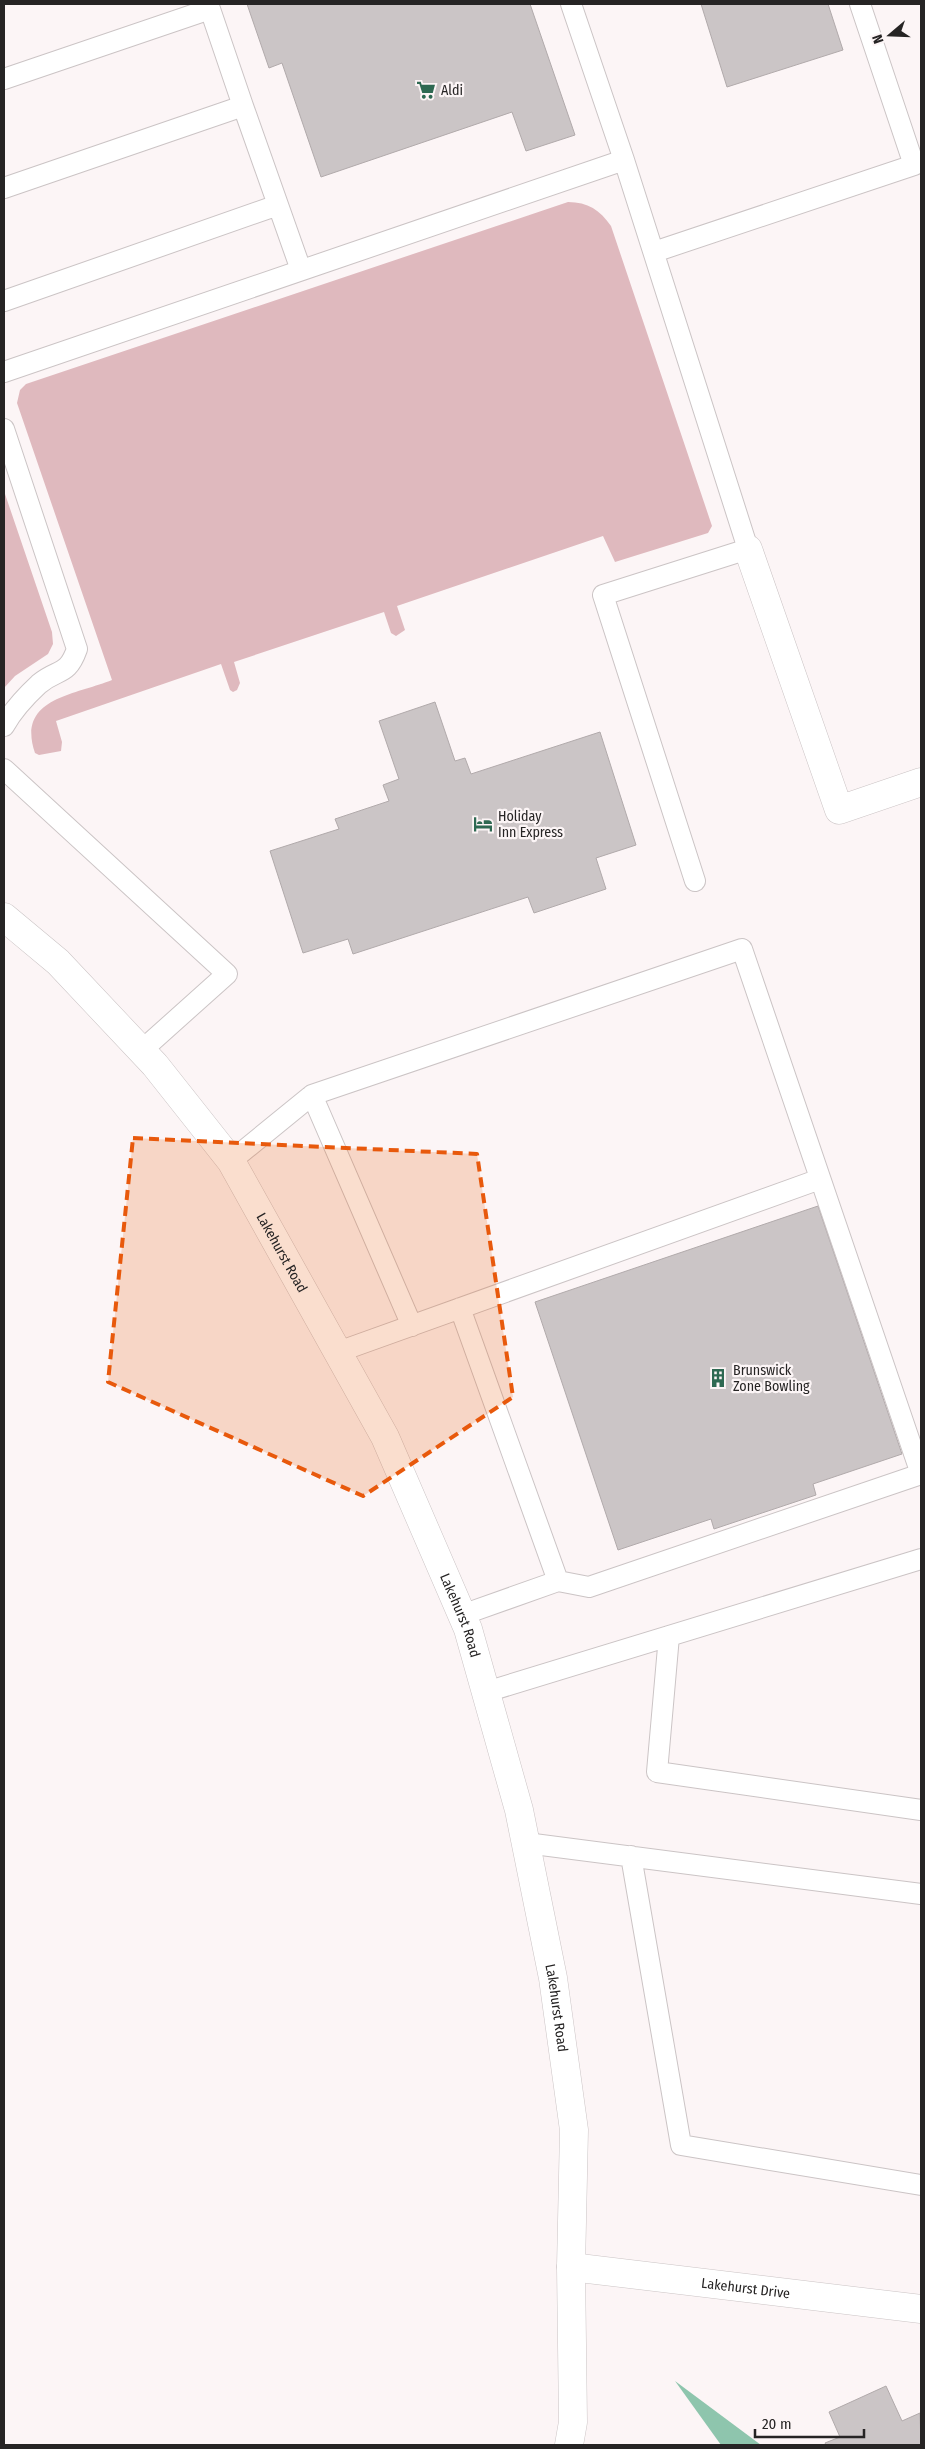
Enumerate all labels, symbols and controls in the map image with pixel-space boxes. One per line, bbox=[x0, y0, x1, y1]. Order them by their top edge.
north arrow bbox=[865, 10, 915, 60]
text: N bbox=[869, 32, 888, 46]
supermarket icon: Aldi bbox=[415, 79, 437, 101]
place label: Aldi bbox=[441, 82, 463, 99]
place label: Holiday Inn Express bbox=[498, 808, 563, 841]
hotel icon: Holiday Inn Express bbox=[472, 813, 494, 835]
street label: Lakehurst Road bbox=[253, 1210, 311, 1295]
place label: Brunswick Zone Bowling bbox=[733, 1362, 810, 1395]
building icon: Brunswick Zone Bowling bbox=[707, 1367, 729, 1389]
street label: Lakehurst Road bbox=[436, 1571, 484, 1659]
street label: Lakehurst Road bbox=[542, 1962, 572, 2053]
street label: Lakehurst Drive bbox=[700, 2274, 791, 2302]
scale bar bbox=[755, 2406, 864, 2438]
text: 20 m bbox=[762, 2415, 792, 2433]

